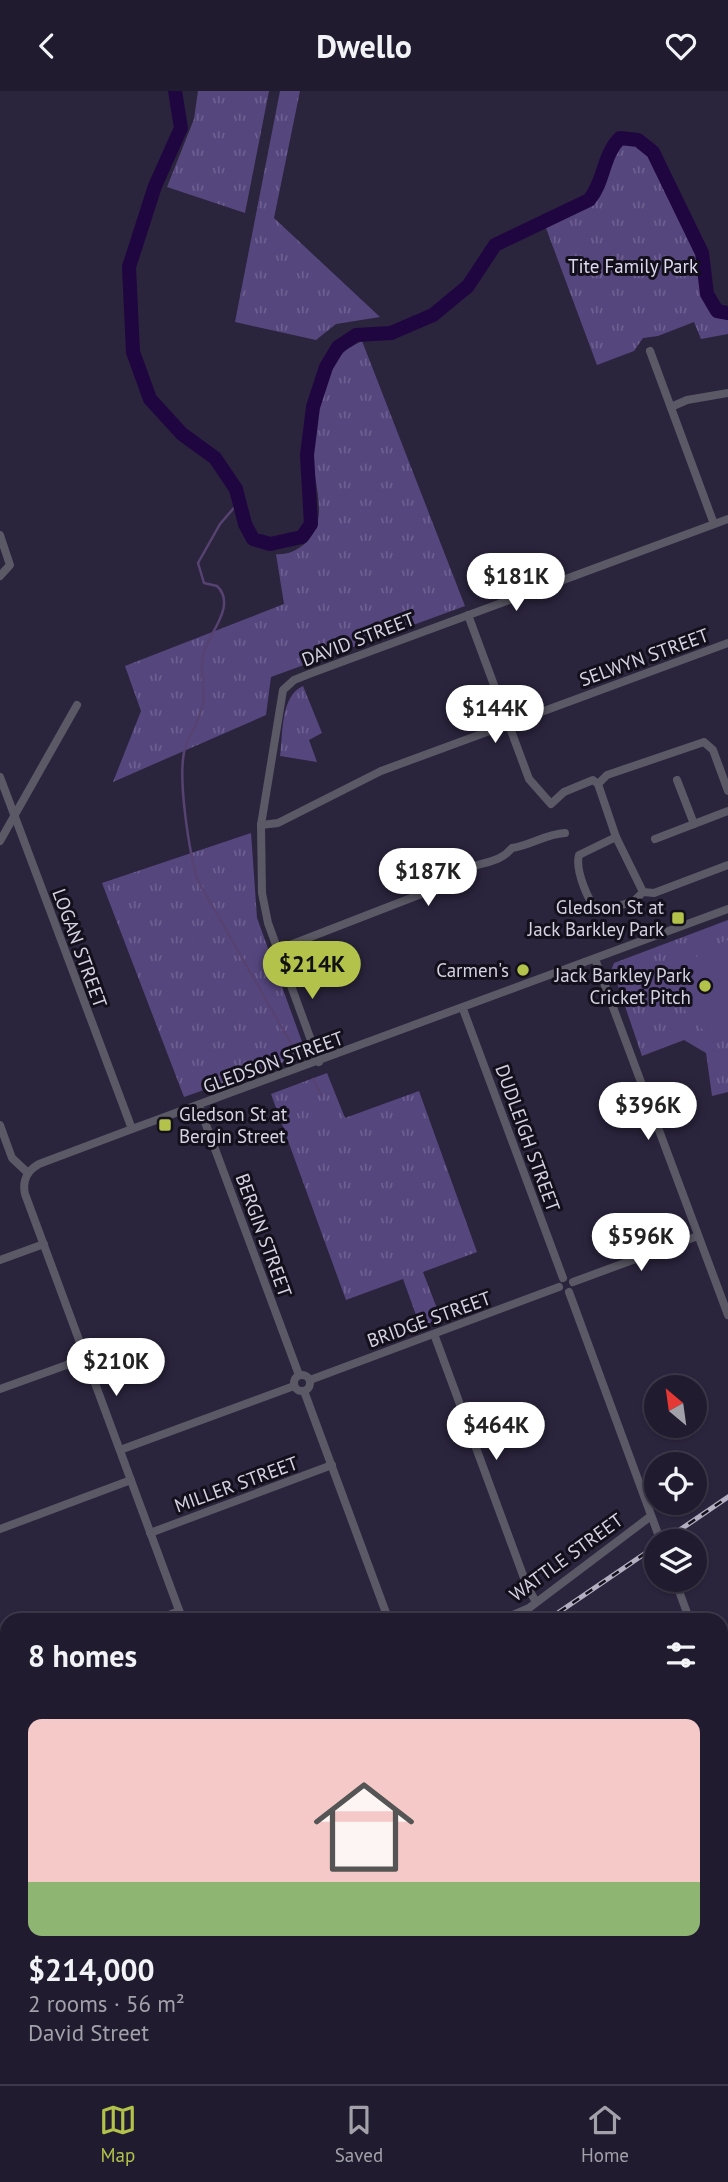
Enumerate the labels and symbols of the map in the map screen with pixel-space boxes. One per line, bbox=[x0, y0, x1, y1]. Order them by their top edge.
park label: Tite Family Park bbox=[568, 254, 698, 278]
pin: $181K bbox=[467, 553, 565, 613]
street label: DAVID STREET bbox=[298, 606, 418, 672]
street label: SELWYN STREET bbox=[576, 622, 712, 691]
pin: $144K bbox=[446, 685, 544, 745]
pin: $187K bbox=[379, 849, 477, 908]
street label: LOGAN STREET bbox=[47, 885, 113, 1011]
place label: Gledson St at Jack Barkley Park bbox=[527, 895, 665, 941]
marker: Gledson St at Jack Barkley Park bbox=[670, 910, 686, 926]
pin: $214K bbox=[263, 941, 361, 1001]
place label: Carmen's bbox=[436, 958, 509, 982]
marker: Carmen's bbox=[515, 962, 531, 978]
place label: Jack Barkley Park Cricket Pitch bbox=[554, 963, 691, 1009]
marker: Jack Barkley Park Cricket Pitch bbox=[697, 978, 713, 994]
street label: GLEDSON STREET bbox=[199, 1025, 347, 1099]
street label: DUDLEIGH STREET bbox=[490, 1061, 566, 1215]
pin: $396K bbox=[599, 1083, 697, 1142]
place label: Gledson St at Bergin Street bbox=[179, 1102, 288, 1148]
marker: Gledson St at Bergin Street bbox=[157, 1117, 173, 1133]
street label: BERGIN STREET bbox=[231, 1170, 298, 1300]
pin: $596K bbox=[592, 1213, 690, 1273]
street label: BRIDGE STREET bbox=[364, 1285, 495, 1353]
pin: $210K bbox=[67, 1339, 165, 1398]
north arrow bbox=[644, 1375, 707, 1439]
pin: $464K bbox=[447, 1403, 545, 1462]
street label: MILLER STREET bbox=[171, 1450, 301, 1517]
street label: WATTLE STREET bbox=[505, 1508, 628, 1606]

